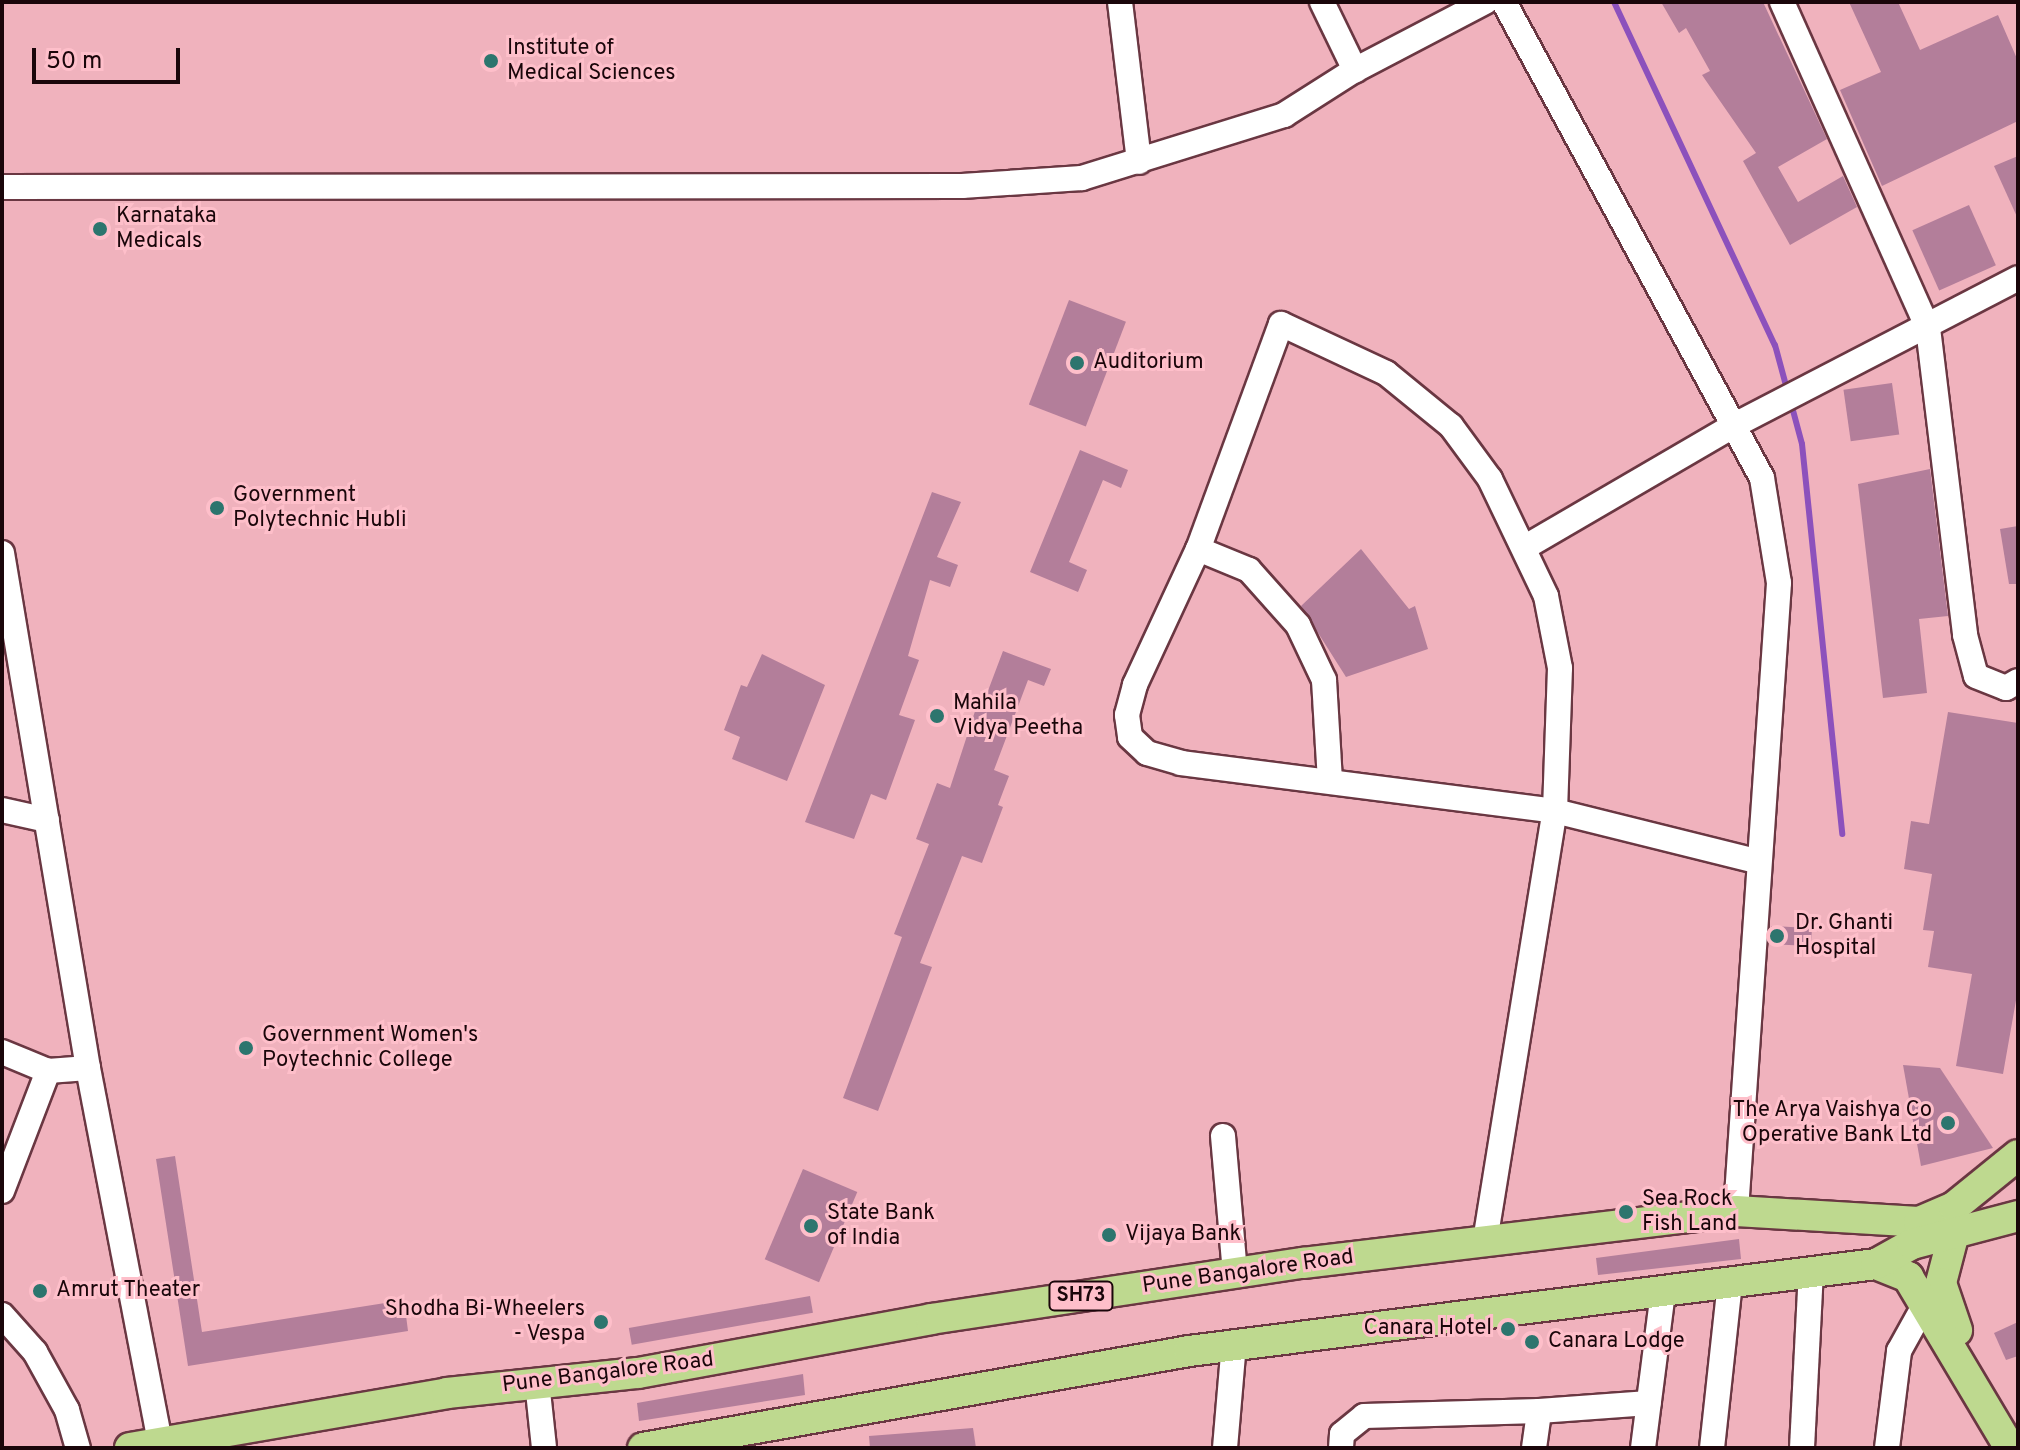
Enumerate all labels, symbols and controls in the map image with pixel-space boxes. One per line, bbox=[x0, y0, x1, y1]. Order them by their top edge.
scale bar bbox=[36, 32, 184, 82]
place label: Institute of Medical Sciences bbox=[507, 35, 675, 86]
text: 50 m bbox=[46, 47, 102, 77]
marker: Institute of Medical Sciences bbox=[482, 52, 500, 70]
place label: Karnataka Medicals bbox=[116, 203, 217, 254]
marker: Karnataka Medicals bbox=[91, 220, 109, 238]
place label: Auditorium bbox=[1093, 350, 1204, 376]
marker: Auditorium bbox=[1068, 354, 1086, 372]
place label: Government Polytechnic Hubli bbox=[233, 482, 406, 534]
marker: Government Polytechnic Hubli bbox=[208, 499, 226, 517]
place label: Mahila Vidya Peetha bbox=[953, 690, 1083, 742]
marker: Mahila Vidya Peetha bbox=[928, 707, 946, 725]
place label: Dr. Ghanti Hospital bbox=[1795, 910, 1893, 962]
marker: Dr. Ghanti Hospital bbox=[1766, 925, 1788, 947]
place label: Government Women's Poytechnic College bbox=[262, 1022, 479, 1074]
marker: Government Women's Poytechnic College bbox=[237, 1039, 255, 1057]
place label: The Arya Vaishya Co Operative Bank Ltd bbox=[1731, 1097, 1932, 1148]
marker: The Arya Vaishya Co Operative Bank Ltd bbox=[1939, 1114, 1957, 1132]
place label: Sea Rock Fish Land bbox=[1642, 1186, 1737, 1238]
place label: State Bank of India bbox=[827, 1200, 935, 1252]
marker: Sea Rock Fish Land bbox=[1617, 1203, 1635, 1221]
marker: State Bank of India bbox=[802, 1217, 820, 1235]
place label: Vijaya Bank bbox=[1125, 1222, 1241, 1248]
marker: Vijaya Bank bbox=[1100, 1226, 1118, 1244]
street label: Pune Bangalore Road bbox=[1141, 1244, 1355, 1300]
place label: Amrut Theater bbox=[56, 1278, 201, 1304]
road number: SH73 bbox=[1047, 1280, 1115, 1312]
marker: Amrut Theater bbox=[31, 1282, 49, 1300]
place label: Shodha Bi-Wheelers - Vespa bbox=[385, 1296, 585, 1348]
marker: Shodha Bi-Wheelers - Vespa bbox=[592, 1313, 610, 1331]
place label: Canara Hotel bbox=[1363, 1316, 1492, 1342]
marker: Canara Hotel bbox=[1499, 1320, 1517, 1338]
place label: Canara Lodge bbox=[1548, 1329, 1685, 1355]
marker: Canara Lodge bbox=[1523, 1333, 1541, 1351]
street label: Pune Bangalore Road bbox=[501, 1347, 715, 1399]

